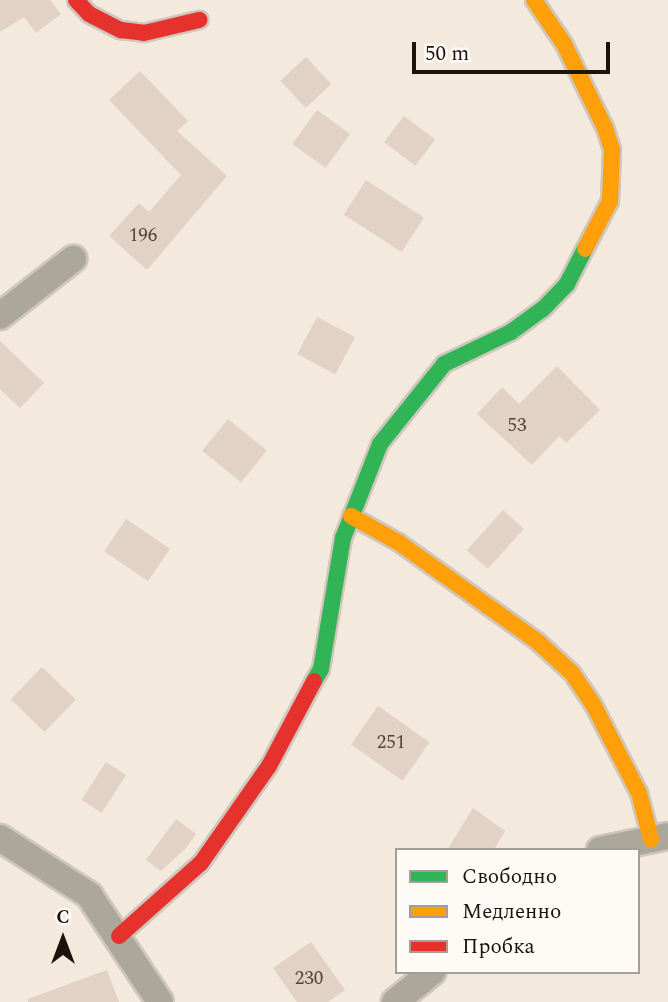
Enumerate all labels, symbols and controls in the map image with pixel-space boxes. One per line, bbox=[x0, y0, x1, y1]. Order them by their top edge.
scale bar bbox=[416, 28, 614, 72]
text: 50 m bbox=[425, 38, 469, 70]
house number: 196 bbox=[129, 225, 157, 247]
house number: 53 bbox=[508, 415, 526, 437]
house number: 251 bbox=[377, 732, 405, 754]
legend bbox=[395, 848, 640, 974]
text: Свободно bbox=[462, 861, 557, 893]
text: Медленно bbox=[462, 896, 561, 928]
text: С bbox=[56, 903, 70, 932]
north arrow bbox=[28, 904, 98, 974]
text: Пробка bbox=[462, 931, 535, 963]
house number: 230 bbox=[295, 968, 323, 990]

